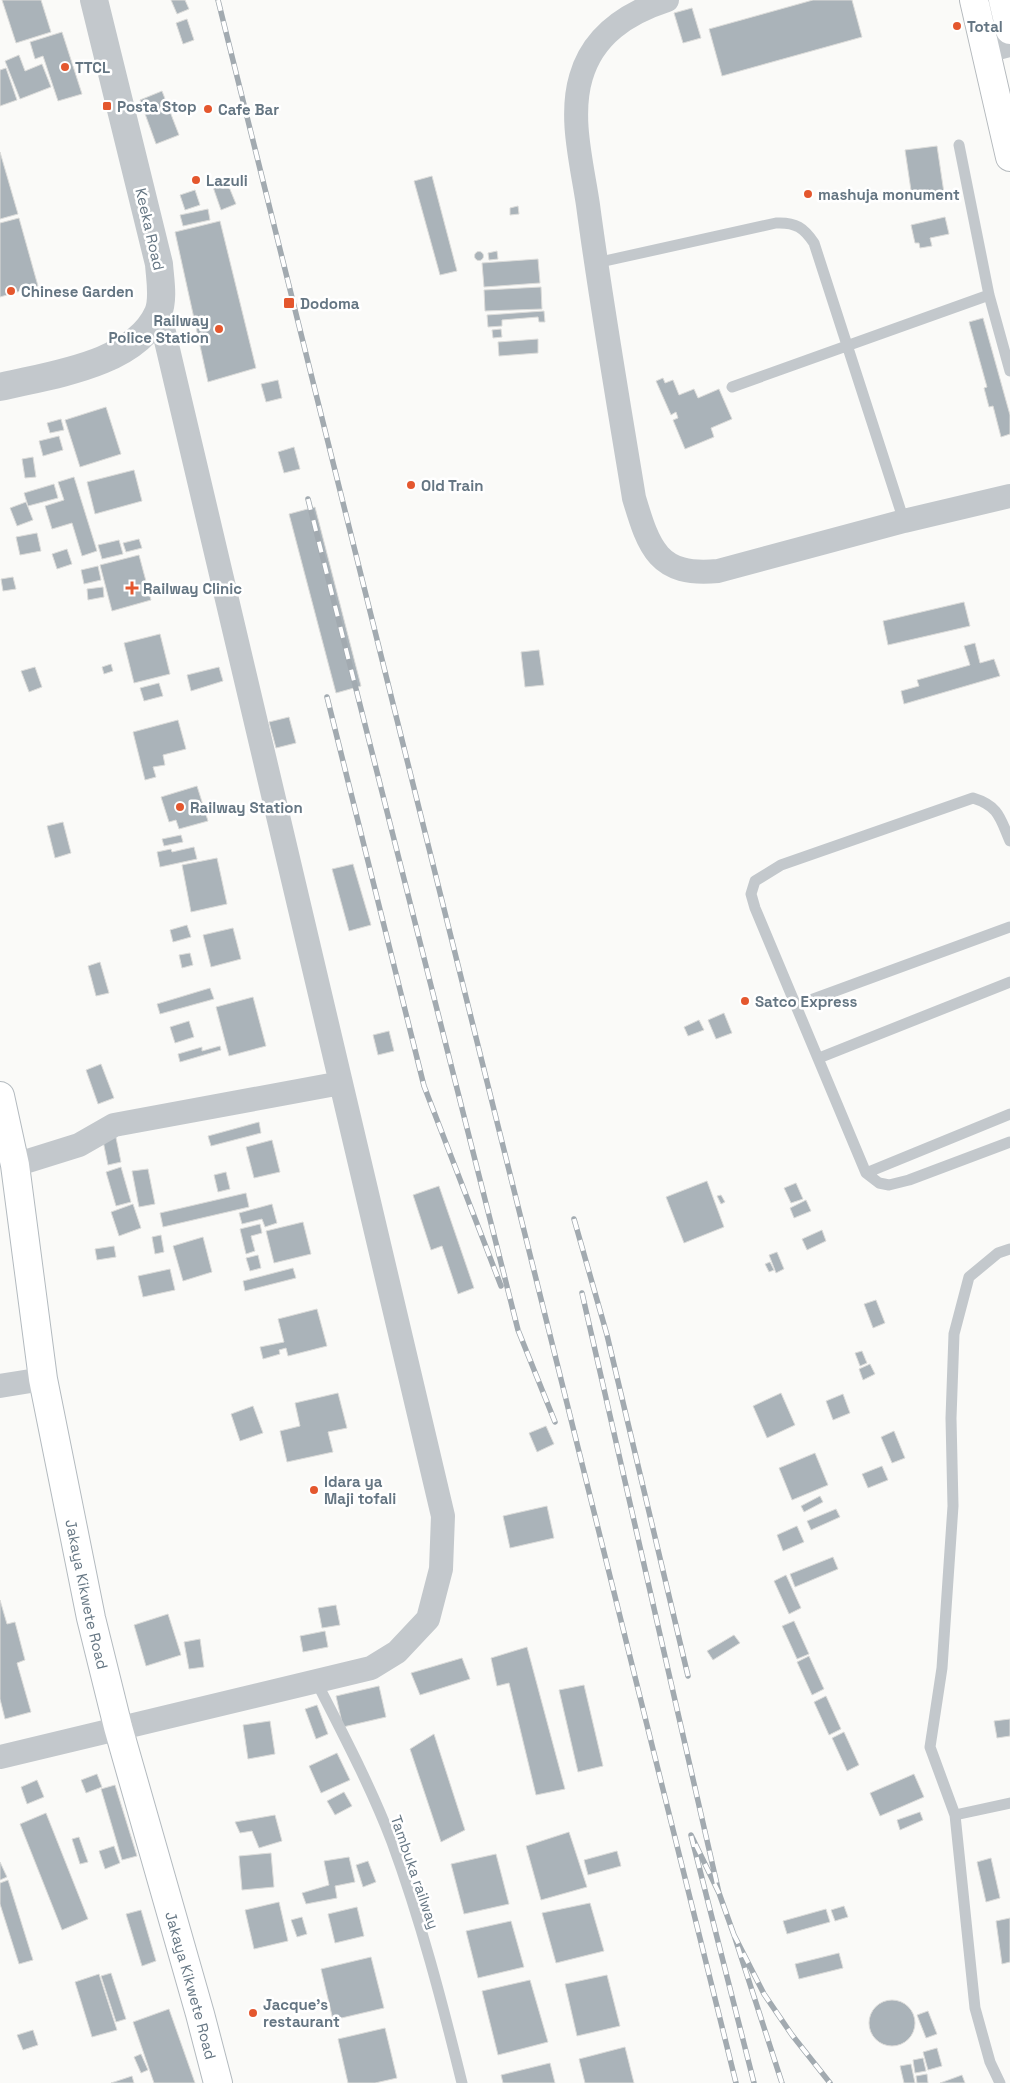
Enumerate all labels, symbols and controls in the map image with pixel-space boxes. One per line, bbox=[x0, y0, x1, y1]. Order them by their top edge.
place label: Total bbox=[967, 17, 1003, 36]
marker: Total bbox=[951, 20, 963, 32]
place label: TTCL bbox=[75, 58, 110, 77]
marker: TTCL bbox=[59, 61, 71, 73]
place label: Posta Stop bbox=[117, 97, 197, 116]
marker: Posta Stop bbox=[101, 100, 113, 112]
place label: Cafe Bar bbox=[218, 100, 279, 119]
marker: Cafe Bar bbox=[202, 103, 214, 115]
place label: Lazuli bbox=[206, 171, 248, 190]
marker: Lazuli bbox=[190, 174, 202, 186]
place label: mashuja monument bbox=[818, 185, 960, 204]
street label: Keeka Road bbox=[131, 186, 169, 272]
marker: mashuja monument bbox=[802, 188, 814, 200]
place label: Chinese Garden bbox=[21, 282, 134, 301]
marker: Chinese Garden bbox=[5, 285, 17, 297]
place label: Dodoma bbox=[300, 294, 360, 313]
marker: Dodoma bbox=[282, 296, 296, 310]
place label: Railway Police Station bbox=[108, 311, 209, 347]
marker: Railway Police Station bbox=[213, 323, 225, 335]
place label: Old Train bbox=[421, 476, 484, 495]
marker: Old Train bbox=[405, 479, 417, 491]
place label: Railway Clinic bbox=[143, 579, 242, 598]
marker: Railway Clinic bbox=[125, 581, 139, 595]
place label: Railway Station bbox=[190, 798, 303, 817]
marker: Railway Station bbox=[174, 801, 186, 813]
place label: Satco Express bbox=[755, 992, 858, 1011]
marker: Satco Express bbox=[739, 995, 751, 1007]
place label: Idara ya Maji tofali bbox=[324, 1472, 396, 1508]
marker: Idara ya Maji tofali bbox=[308, 1484, 320, 1496]
street label: Jakaya Kikwete Road bbox=[62, 1517, 113, 1671]
street label: Tambuka railway bbox=[387, 1813, 443, 1931]
street label: Jakaya Kikwete Road bbox=[162, 1909, 221, 2061]
place label: Jacque's restaurant bbox=[263, 1995, 340, 2031]
marker: Jacque's restaurant bbox=[247, 2007, 259, 2019]

